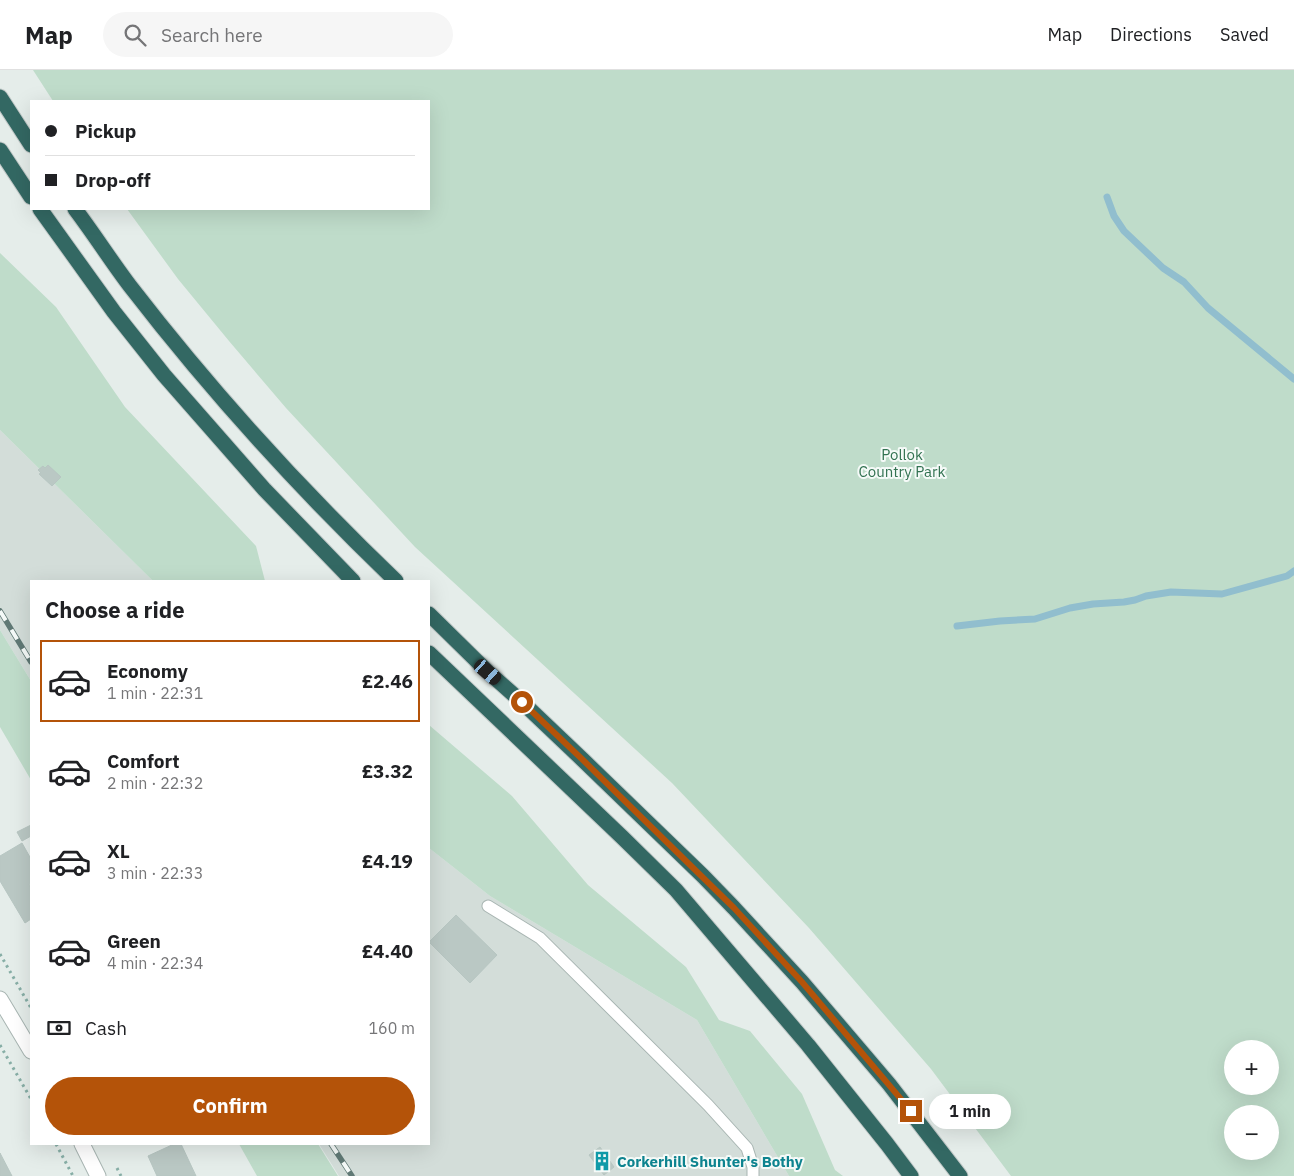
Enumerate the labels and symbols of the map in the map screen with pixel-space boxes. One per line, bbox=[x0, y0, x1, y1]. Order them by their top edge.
park label: Pollok Country Park bbox=[858, 445, 946, 481]
car bbox=[471, 656, 504, 688]
route start bbox=[511, 691, 533, 713]
callout: 1 min bbox=[928, 1094, 1011, 1128]
route end bbox=[900, 1100, 922, 1122]
building icon: Corkerhill Shunter's Bothy bbox=[591, 1150, 613, 1172]
place label: Corkerhill Shunter's Bothy bbox=[617, 1152, 803, 1171]

